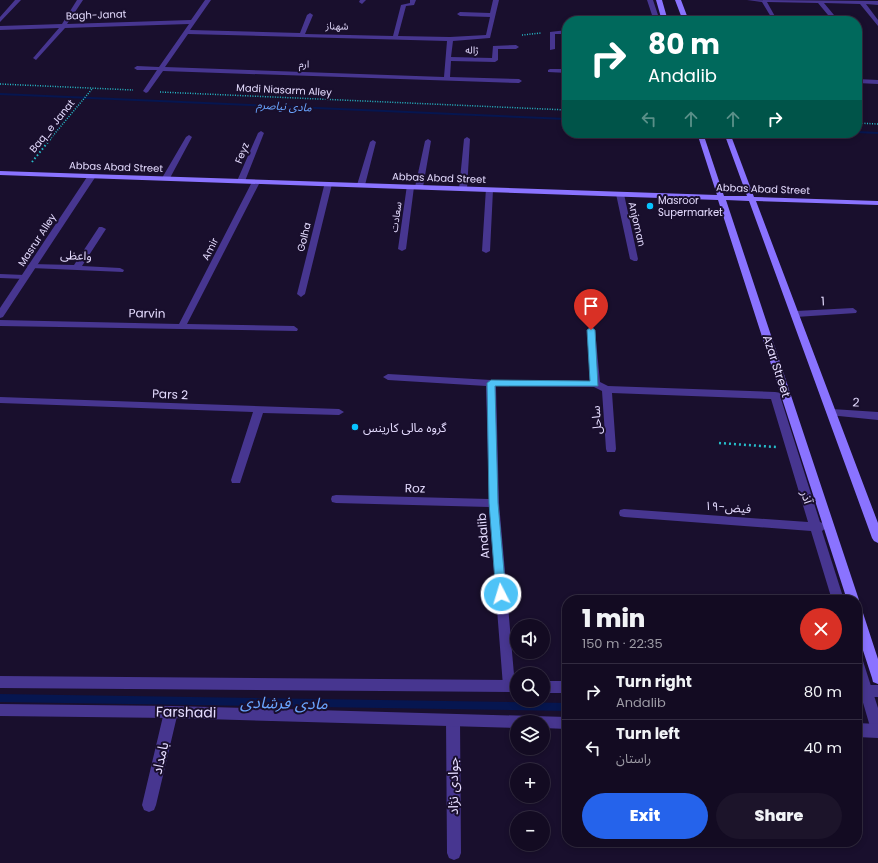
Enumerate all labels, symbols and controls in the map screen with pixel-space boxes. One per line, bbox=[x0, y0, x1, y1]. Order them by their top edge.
street label: Bagh-Janat bbox=[66, 6, 127, 24]
street label: شهناز bbox=[324, 18, 349, 34]
text: 80 m bbox=[648, 25, 720, 64]
icon: right bbox=[582, 32, 634, 84]
street label: ژاله bbox=[465, 42, 479, 58]
street label: ارم bbox=[298, 56, 310, 73]
text: Andalib bbox=[648, 63, 717, 88]
street label: Madi Niasarm Alley bbox=[236, 80, 333, 100]
street label: Baq_e Janat bbox=[26, 96, 78, 156]
water label: مادی نیاصرم bbox=[255, 97, 312, 116]
icon: left bbox=[638, 108, 660, 130]
icon: ahead bbox=[680, 108, 702, 130]
icon: ahead bbox=[722, 108, 744, 130]
icon: right bbox=[764, 108, 786, 130]
street label: Feyz bbox=[231, 140, 253, 166]
street label: Abbas Abad Street bbox=[69, 158, 164, 176]
street label: Abbas Abad Street bbox=[392, 169, 487, 187]
street label: Abbas Abad Street bbox=[716, 180, 811, 198]
place label: Masroor Supermarket bbox=[658, 193, 723, 220]
street label: Anjoman bbox=[625, 200, 649, 248]
street label: سعادت bbox=[386, 201, 406, 233]
marker: Masroor Supermarket bbox=[645, 201, 655, 211]
street label: Masrur Alley bbox=[14, 210, 60, 270]
street label: Golha bbox=[293, 221, 315, 253]
street label: Amir bbox=[198, 235, 222, 263]
street label: واعظی bbox=[60, 246, 92, 264]
pin bbox=[574, 289, 608, 330]
street label: 1 bbox=[821, 292, 825, 310]
icon: arrive bbox=[580, 295, 602, 317]
street label: Parvin bbox=[128, 304, 166, 322]
street label: Azar Street bbox=[759, 333, 795, 399]
street label: Pars 2 bbox=[152, 385, 188, 403]
street label: 2 bbox=[852, 393, 860, 411]
street label: ساحل bbox=[587, 405, 605, 435]
place label: گروه مالی کارینس bbox=[363, 419, 448, 436]
marker: گروه مالی کارینس bbox=[350, 422, 360, 432]
street label: Roz bbox=[405, 479, 425, 497]
street label: آذر bbox=[797, 487, 817, 506]
street label: ۱۹-فیض bbox=[704, 497, 752, 517]
street label: Andalib bbox=[473, 512, 493, 560]
position arrow bbox=[480, 573, 522, 615]
text: 1 min bbox=[582, 602, 645, 635]
button: close bbox=[800, 608, 842, 650]
map controls bbox=[510, 619, 550, 851]
button: sound bbox=[510, 619, 550, 659]
text: 150 m · 22:35 bbox=[582, 634, 663, 653]
button: search bbox=[510, 667, 550, 707]
text: Turn right bbox=[616, 671, 692, 692]
icon: right bbox=[582, 681, 604, 703]
text: 80 m bbox=[804, 681, 842, 702]
water label: مادی فرشادی bbox=[240, 691, 329, 715]
text: Andalib bbox=[616, 693, 666, 712]
street label: Farshadi bbox=[156, 701, 216, 723]
button: layers bbox=[510, 715, 550, 755]
text: Turn left bbox=[616, 723, 680, 744]
icon: left bbox=[582, 737, 604, 759]
text: 40 m bbox=[804, 737, 842, 758]
street label: بامداد bbox=[147, 740, 173, 776]
text: راستان bbox=[616, 749, 651, 768]
street label: جوادی نژاد bbox=[443, 757, 463, 815]
button: + bbox=[510, 763, 550, 803]
button: Exit bbox=[582, 793, 708, 839]
button: Share bbox=[716, 793, 842, 839]
button: − bbox=[510, 811, 550, 851]

